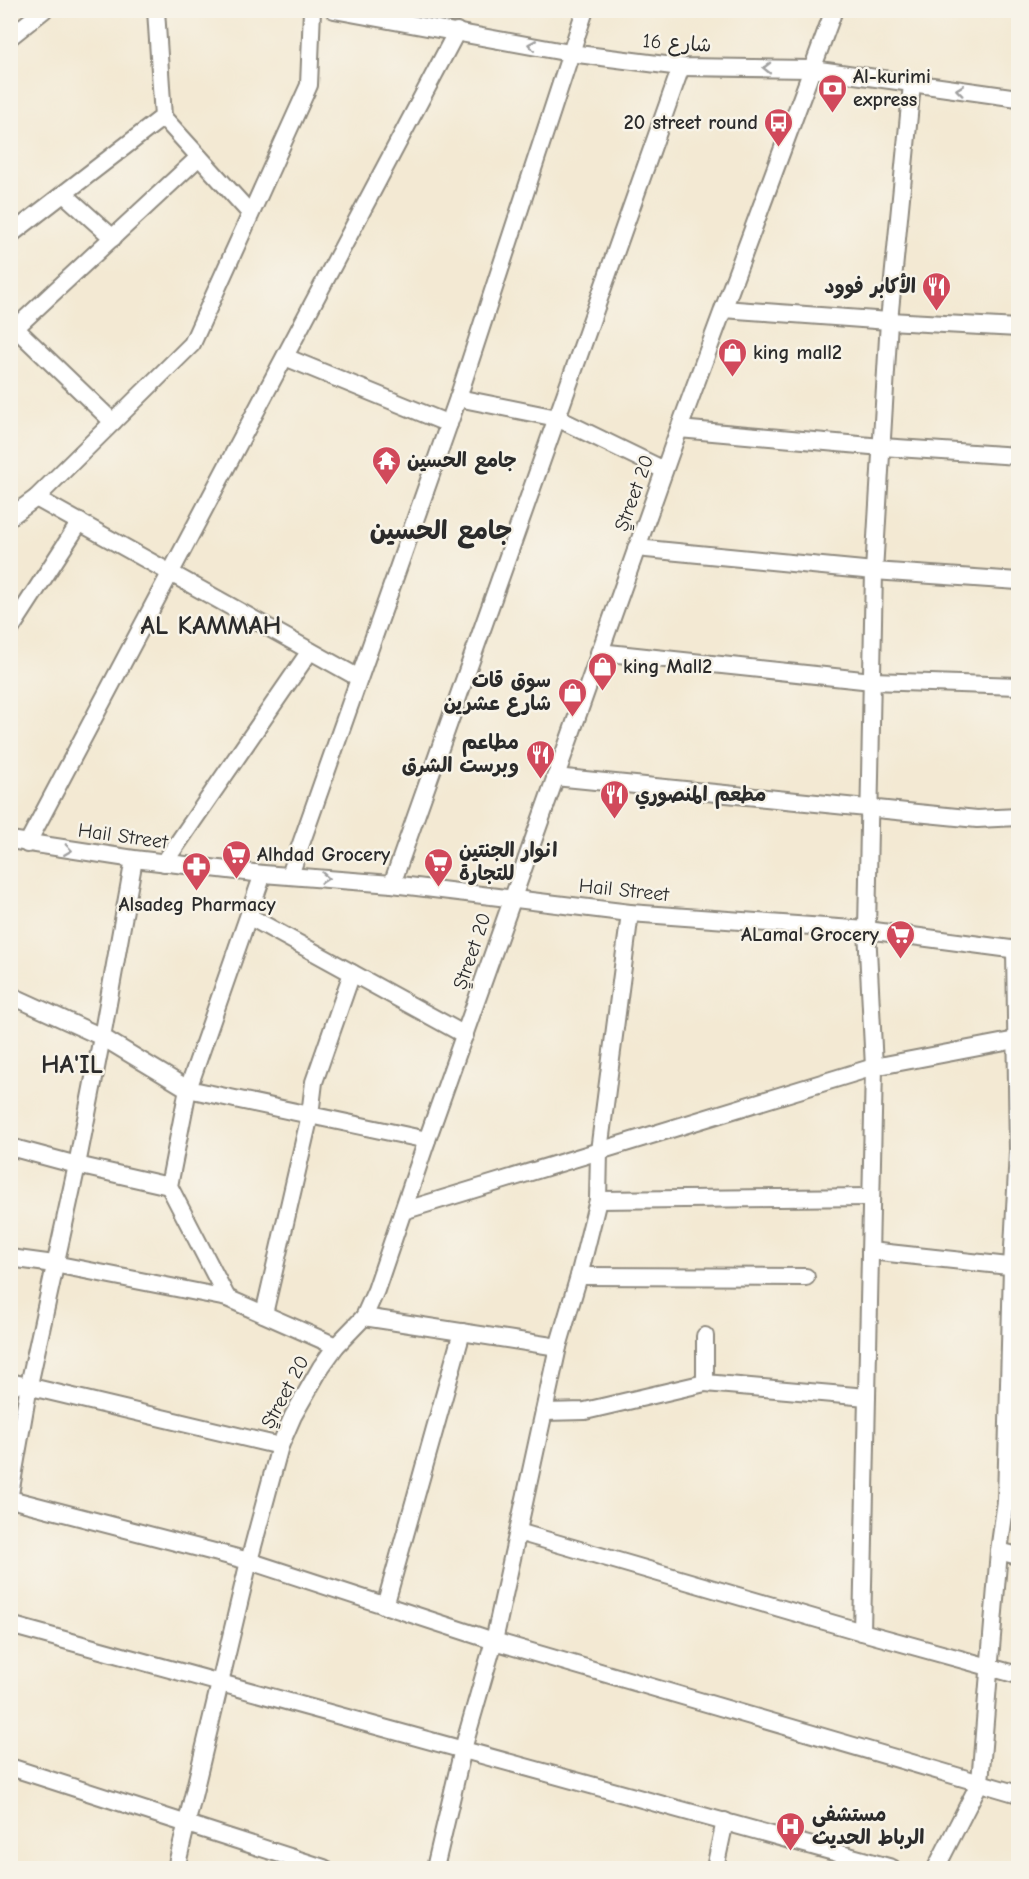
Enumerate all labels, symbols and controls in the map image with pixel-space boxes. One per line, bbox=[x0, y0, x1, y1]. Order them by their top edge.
street label: شارع 16 bbox=[642, 29, 712, 59]
one-way arrow bbox=[527, 39, 537, 52]
one-way arrow bbox=[763, 62, 772, 74]
place label: Al-kurimi express bbox=[853, 65, 931, 111]
bank icon: Al-kurimi express bbox=[816, 72, 848, 114]
one-way arrow bbox=[956, 85, 965, 97]
bus stop icon: 20 street round bbox=[763, 106, 795, 148]
place label: 20 street round bbox=[624, 111, 758, 134]
restaurant icon: الأكابر فوود bbox=[921, 270, 953, 312]
place label: الأكابر فوود bbox=[824, 273, 916, 299]
shop icon: king mall2 bbox=[716, 336, 748, 378]
place label: king mall2 bbox=[753, 341, 842, 364]
temple icon: جامع الحسين bbox=[370, 444, 402, 486]
place label: جامع الحسين bbox=[407, 449, 517, 475]
street label: ٍStreet 20 bbox=[610, 452, 660, 535]
district label: جامع الحسين bbox=[370, 516, 512, 549]
district label: AL KAMMAH bbox=[141, 611, 281, 641]
shop icon: king Mall2 bbox=[586, 650, 618, 692]
place label: king Mall2 bbox=[623, 655, 712, 678]
place label: سوق قات شارع عشرين bbox=[443, 669, 551, 717]
shop icon: سوق قات شارع عشرين bbox=[556, 676, 588, 718]
place label: مطاعم وبرست الشرق bbox=[402, 731, 519, 778]
restaurant icon: مطاعم وبرست الشرق bbox=[524, 738, 556, 780]
restaurant icon: مطعم المنصوري bbox=[598, 778, 630, 820]
place label: مطعم المنصوري bbox=[635, 783, 766, 810]
street label: Hail Street bbox=[77, 818, 171, 854]
supermarket icon: Alhdad Grocery bbox=[220, 838, 252, 880]
place label: انوار الجنتين للتجارة bbox=[459, 839, 557, 885]
one-way arrow bbox=[64, 843, 73, 855]
place label: Alhdad Grocery bbox=[257, 843, 391, 866]
supermarket icon: انوار الجنتين للتجارة bbox=[422, 846, 454, 888]
pharmacy icon: Alsadeg Pharmacy bbox=[181, 850, 213, 892]
one-way arrow bbox=[320, 871, 329, 884]
street label: Hail Street bbox=[578, 874, 671, 906]
place label: Alsadeg Pharmacy bbox=[118, 893, 276, 916]
street label: ٍStreet 20 bbox=[448, 910, 498, 993]
supermarket icon: ALamal Grocery bbox=[884, 918, 916, 960]
place label: ALamal Grocery bbox=[741, 923, 880, 946]
district label: HA'IL bbox=[41, 1050, 103, 1080]
street label: ٍStreet 20 bbox=[256, 1352, 316, 1433]
place label: مستشفى الرباط الحديث bbox=[812, 1803, 924, 1850]
hospital icon: مستشفى الرباط الحديث bbox=[775, 1810, 807, 1852]

